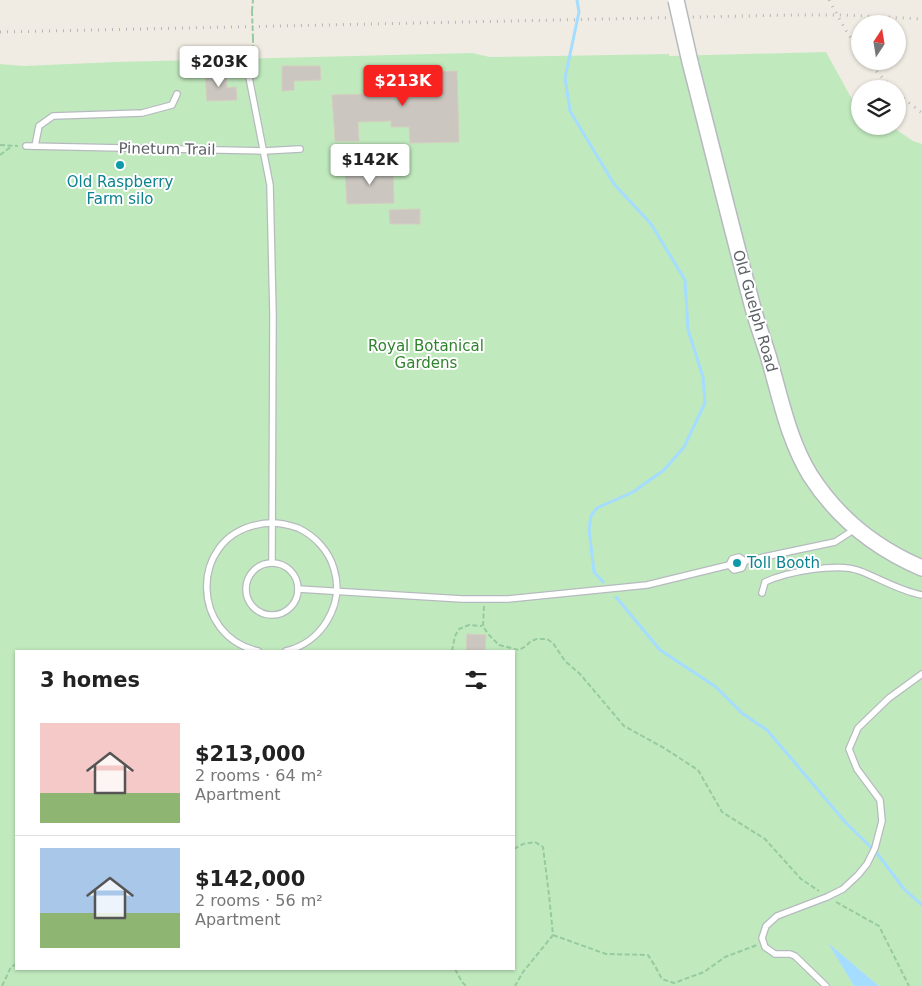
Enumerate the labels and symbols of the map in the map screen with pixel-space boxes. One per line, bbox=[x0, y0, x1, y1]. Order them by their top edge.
north arrow bbox=[851, 15, 906, 70]
pin: $203K bbox=[184, 46, 254, 88]
pin: $213K bbox=[368, 64, 438, 107]
street label: Pinetum Trail bbox=[118, 139, 216, 159]
pin: $142K bbox=[335, 144, 405, 186]
marker: Old Raspberry Farm silo bbox=[114, 159, 126, 171]
place label: Old Raspberry Farm silo bbox=[67, 173, 173, 208]
street label: Old Guelph Road bbox=[729, 248, 781, 374]
park label: Royal Botanical Gardens bbox=[368, 337, 484, 372]
place label: Toll Booth bbox=[746, 554, 820, 572]
marker: Toll Booth bbox=[731, 557, 743, 569]

